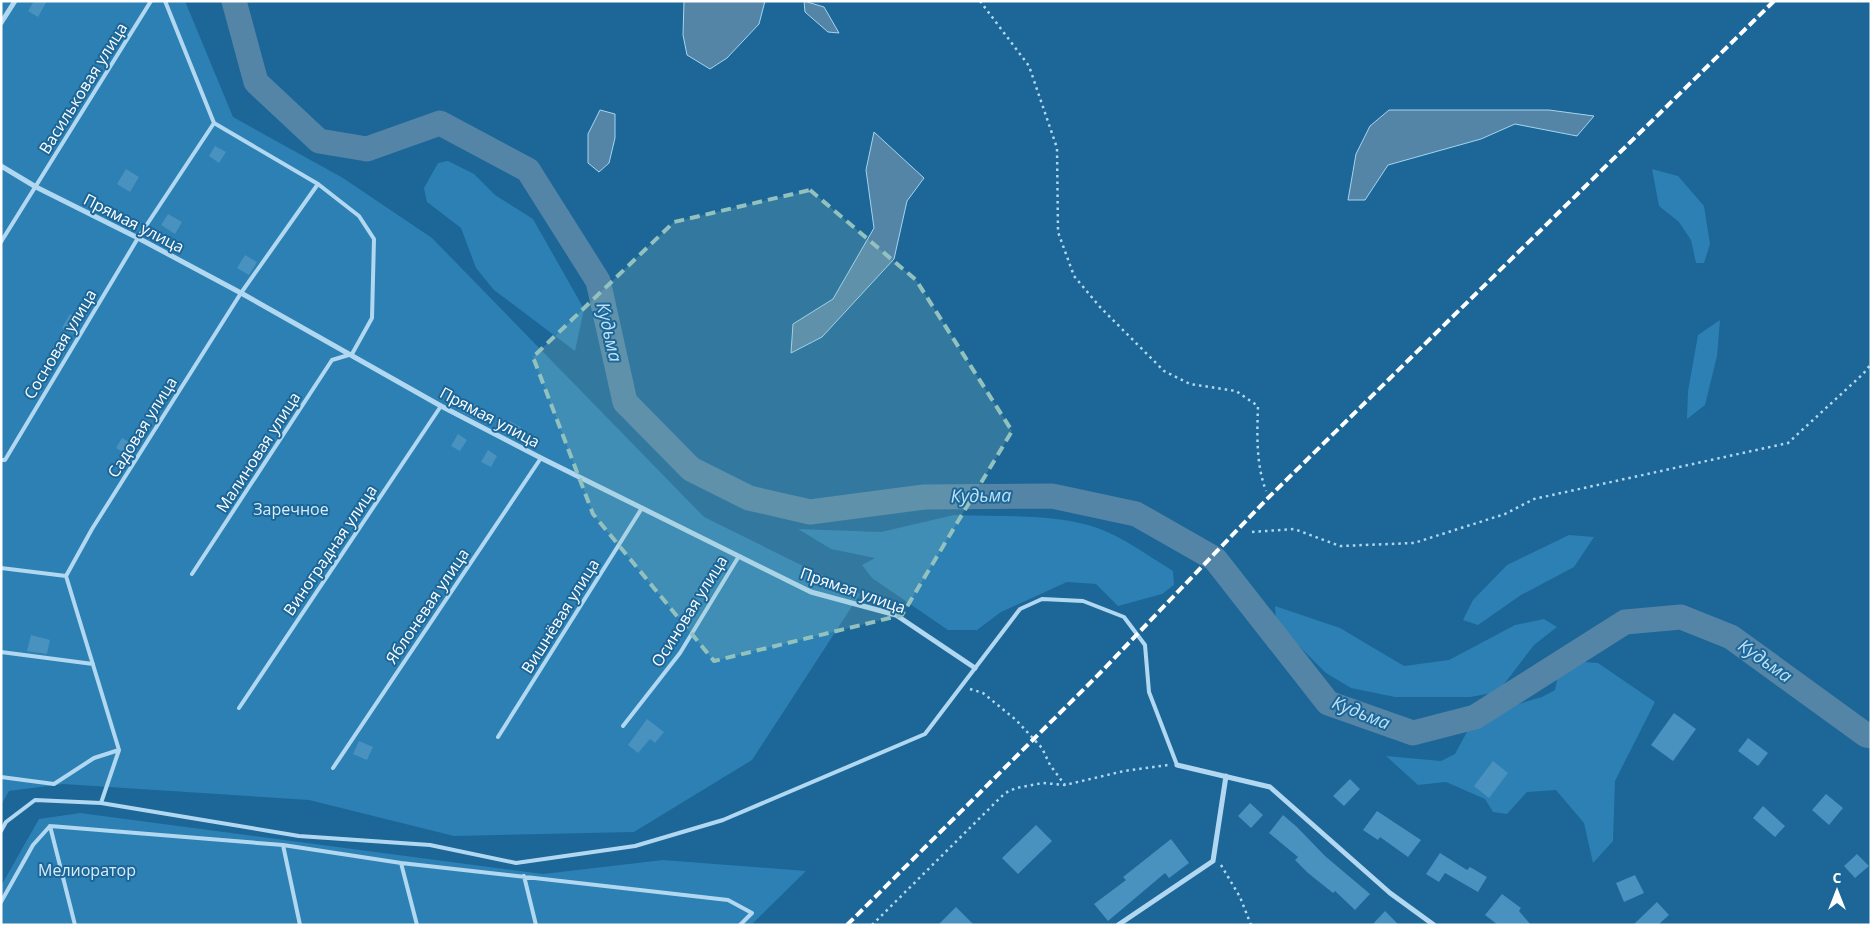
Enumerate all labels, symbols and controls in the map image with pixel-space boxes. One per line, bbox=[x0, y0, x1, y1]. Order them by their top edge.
street label: Васильковая улица bbox=[34, 18, 132, 158]
street label: Прямая улица bbox=[80, 188, 188, 258]
street label: Сосновая улица bbox=[19, 285, 101, 403]
water label: Кудьма bbox=[591, 300, 628, 364]
street label: Садовая улица bbox=[102, 372, 182, 482]
street label: Прямая улица bbox=[436, 381, 544, 453]
street label: Малиновая улица bbox=[211, 387, 305, 517]
street label: Виноградная улица bbox=[278, 480, 382, 620]
water label: Кудьма bbox=[951, 482, 1011, 508]
park label: Заречное bbox=[253, 498, 329, 520]
street label: Яблоневая улица bbox=[380, 544, 474, 668]
street label: Осиновая улица bbox=[646, 551, 732, 671]
street label: Вишнёвая улица bbox=[516, 555, 604, 677]
street label: Прямая улица bbox=[797, 562, 909, 618]
water label: Кудьма bbox=[1734, 633, 1797, 687]
water label: Кудьма bbox=[1329, 690, 1394, 735]
park label: Мелиоратор bbox=[38, 859, 136, 881]
north arrow bbox=[1812, 866, 1862, 916]
text: С bbox=[1833, 868, 1842, 887]

